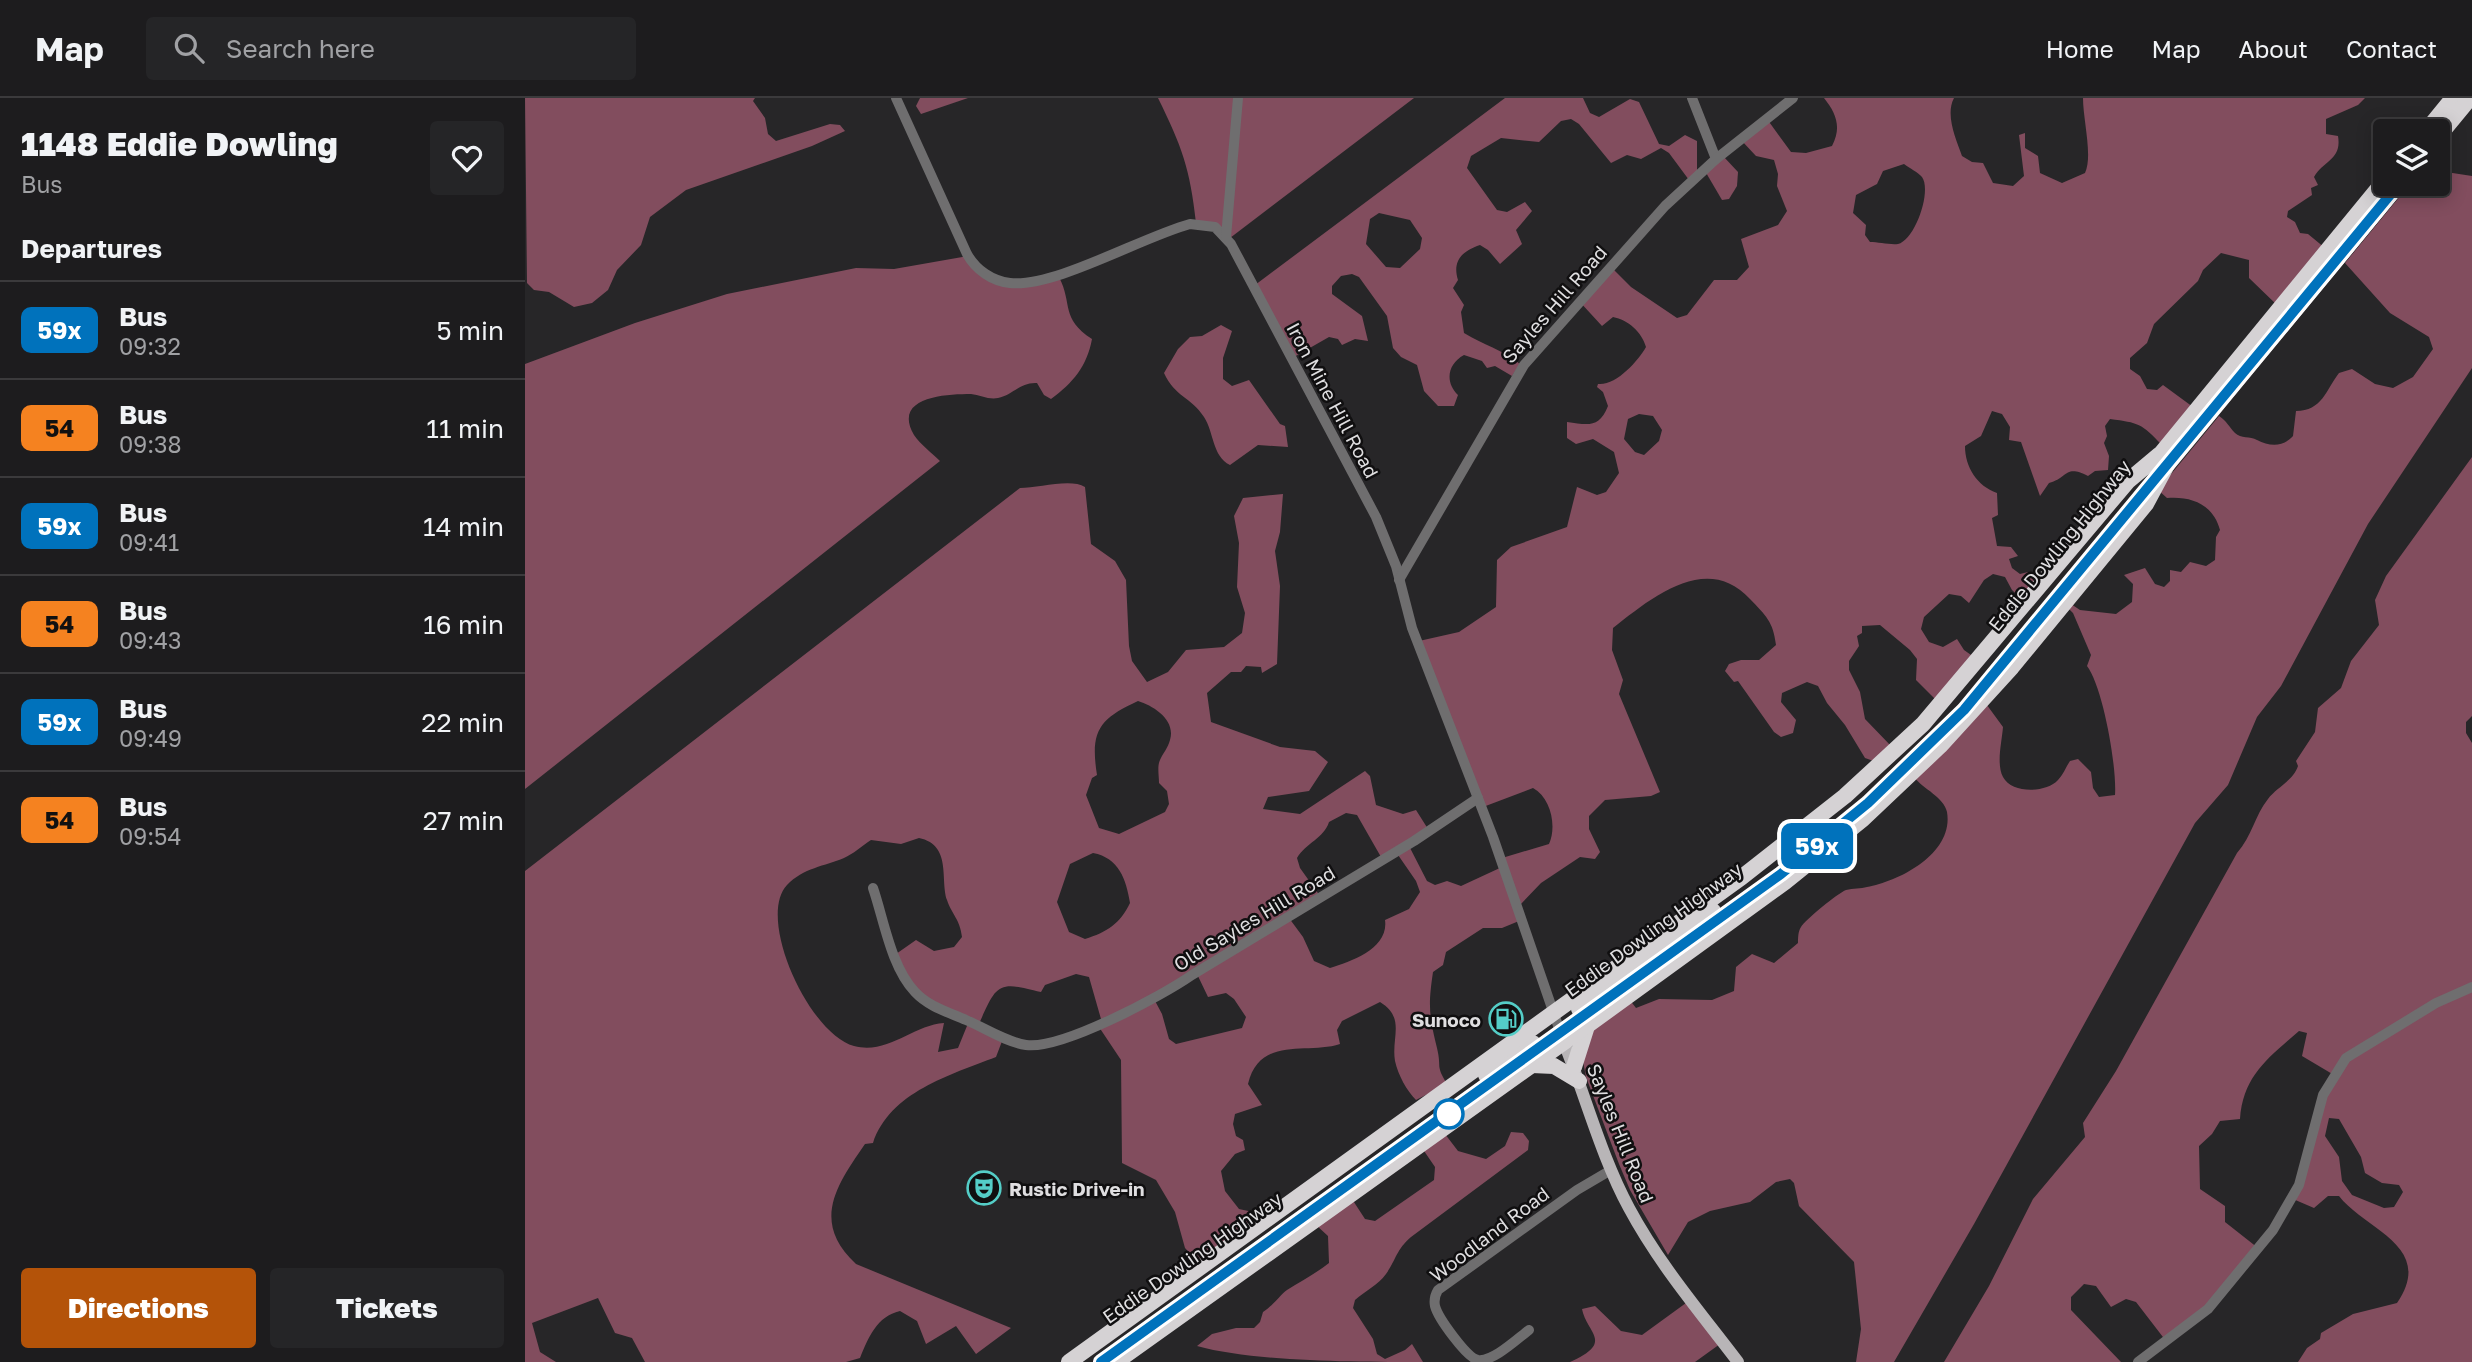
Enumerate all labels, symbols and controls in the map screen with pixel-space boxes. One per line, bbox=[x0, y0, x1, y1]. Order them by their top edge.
search box bbox=[146, 17, 636, 80]
text: Map bbox=[35, 29, 104, 68]
icon: search bbox=[170, 29, 208, 67]
text: Search here bbox=[226, 33, 375, 64]
text: Home bbox=[2046, 34, 2114, 63]
text: Map bbox=[2152, 34, 2201, 63]
text: About bbox=[2239, 34, 2308, 63]
text: Contact bbox=[2346, 34, 2437, 63]
map controls bbox=[2373, 119, 2450, 196]
button: layers bbox=[2373, 119, 2450, 196]
button: heart bbox=[430, 121, 504, 195]
text: 1148 Eddie Dowling bbox=[21, 124, 338, 163]
text: Bus bbox=[21, 170, 63, 198]
text: Departures bbox=[21, 233, 162, 264]
street label: Sayles Hill Road bbox=[1497, 241, 1611, 367]
text: Bus bbox=[119, 301, 167, 332]
text: 59x bbox=[38, 315, 81, 344]
text: 5 min bbox=[436, 315, 504, 346]
street label: Iron Mine Hill Road bbox=[1282, 318, 1384, 482]
text: 09:32 bbox=[119, 332, 181, 360]
text: Bus bbox=[119, 399, 167, 430]
text: 54 bbox=[45, 413, 74, 442]
text: 11 min bbox=[426, 413, 504, 444]
text: 09:38 bbox=[119, 430, 182, 458]
street label: Eddie Dowling Highway bbox=[1983, 455, 2135, 635]
text: Bus bbox=[119, 497, 167, 528]
text: 59x bbox=[38, 511, 81, 540]
text: 14 min bbox=[423, 511, 504, 542]
text: 09:41 bbox=[119, 528, 179, 556]
text: Bus bbox=[119, 595, 167, 626]
text: 54 bbox=[45, 609, 74, 638]
text: 16 min bbox=[423, 609, 504, 640]
text: 09:43 bbox=[119, 626, 182, 654]
text: Bus bbox=[119, 693, 167, 724]
text: 59x bbox=[38, 707, 81, 736]
text: 22 min bbox=[421, 707, 504, 738]
text: 09:49 bbox=[119, 724, 182, 752]
text: Bus bbox=[119, 791, 167, 822]
text: 54 bbox=[45, 805, 74, 834]
text: 27 min bbox=[423, 805, 504, 836]
text: 09:54 bbox=[119, 822, 181, 850]
line badge: 59x bbox=[1777, 823, 1857, 869]
text: 59x bbox=[1795, 831, 1839, 860]
street label: Eddie Dowling Highway bbox=[1560, 857, 1746, 1001]
street label: Old Sayles Hill Road bbox=[1169, 861, 1339, 975]
fuel station icon: Sunoco bbox=[1487, 1000, 1525, 1038]
place label: Sunoco bbox=[1412, 1008, 1481, 1031]
street label: Sayles Hill Road bbox=[1583, 1060, 1659, 1206]
unlabelled marker bbox=[1434, 1099, 1464, 1129]
theatre icon: Rustic Drive-in bbox=[965, 1169, 1003, 1207]
place label: Rustic Drive-in bbox=[1009, 1177, 1145, 1200]
street label: Woodland Road bbox=[1425, 1182, 1553, 1286]
street label: Eddie Dowling Highway bbox=[1098, 1186, 1286, 1328]
button: Directions bbox=[21, 1268, 256, 1348]
button: Tickets bbox=[270, 1268, 504, 1348]

